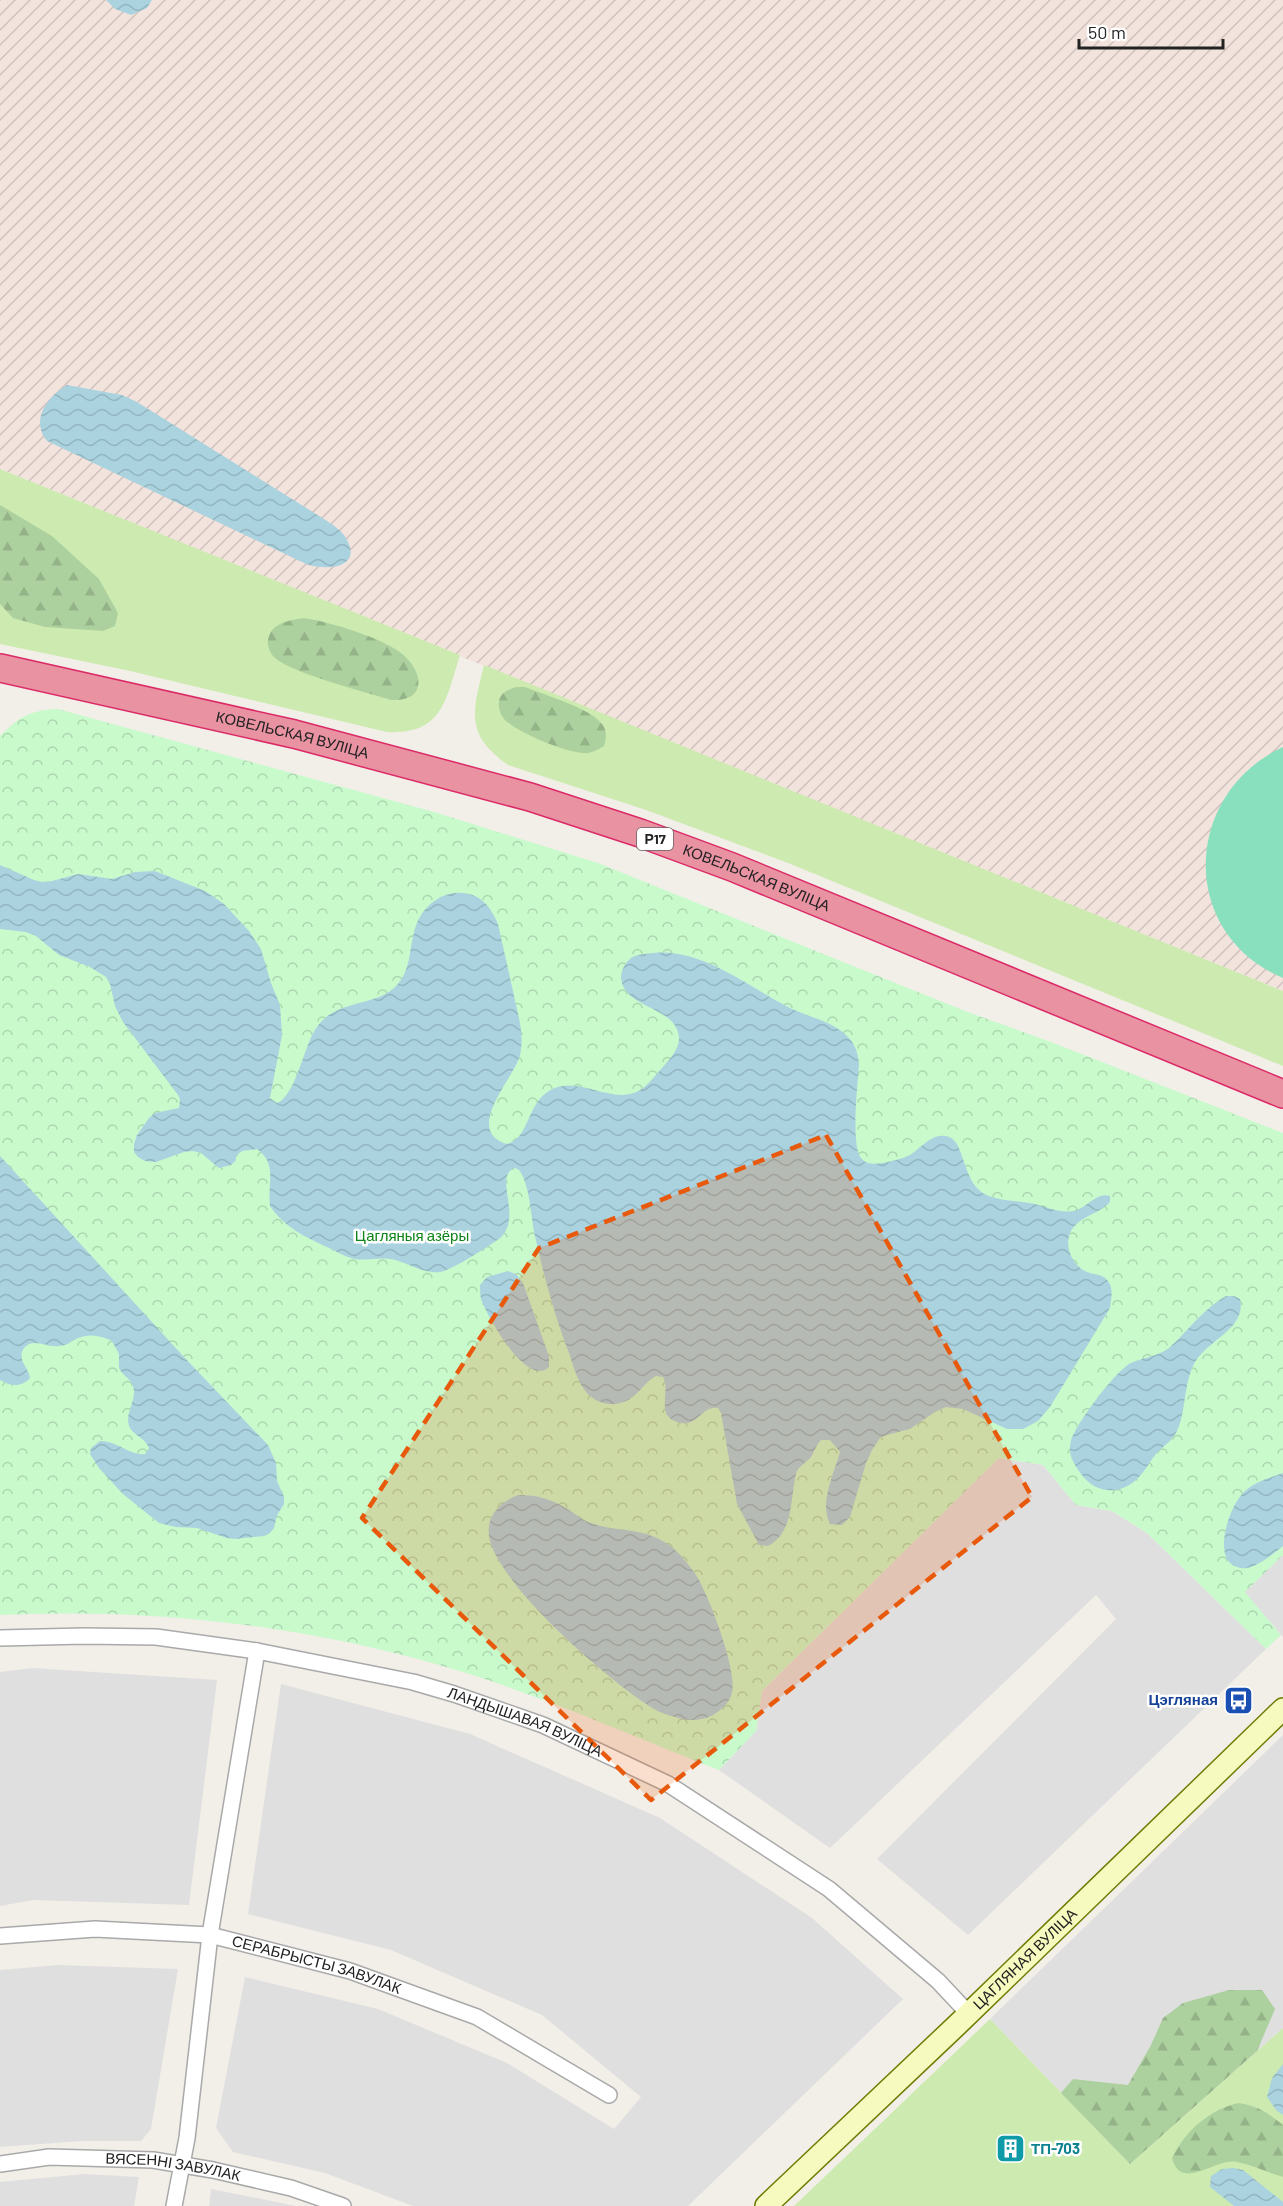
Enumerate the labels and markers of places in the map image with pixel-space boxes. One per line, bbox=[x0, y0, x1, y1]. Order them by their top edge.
bus stop icon: Цэгляная bbox=[1223, 1684, 1255, 1716]
place label: Цэгляная bbox=[1148, 1690, 1218, 1708]
building icon: ТП-703 bbox=[994, 2133, 1026, 2165]
place label: ТП-703 bbox=[1031, 2139, 1080, 2157]

